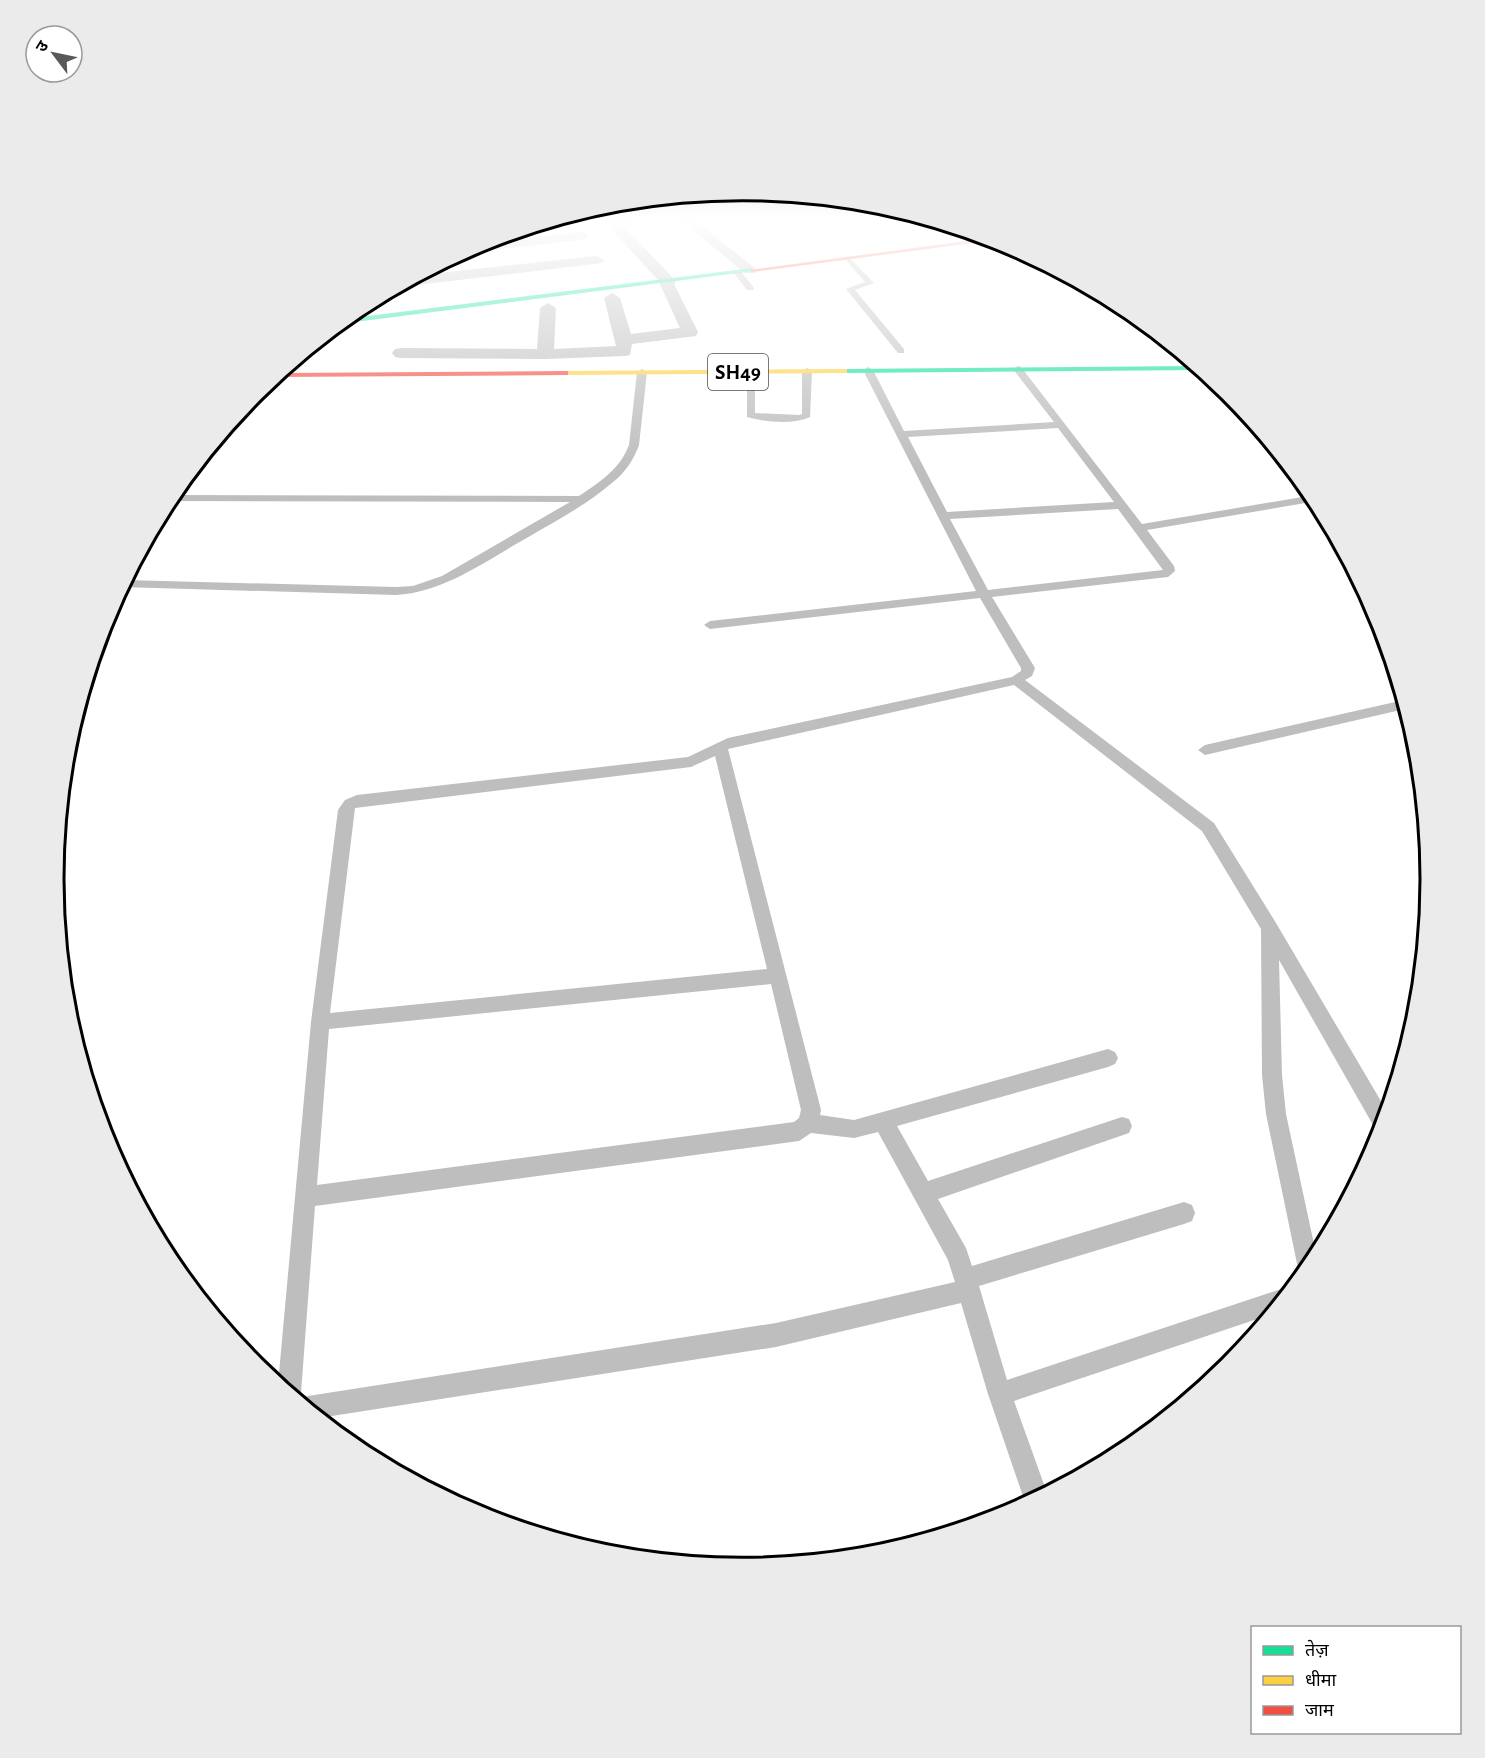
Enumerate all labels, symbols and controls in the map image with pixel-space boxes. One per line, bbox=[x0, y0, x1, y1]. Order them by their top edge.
north arrow bbox=[24, 24, 84, 84]
text: उ bbox=[33, 38, 52, 55]
road number: SH49 bbox=[708, 354, 768, 390]
legend bbox=[1251, 1626, 1461, 1734]
text: तेज़ bbox=[1305, 1639, 1329, 1660]
text: धीमा bbox=[1305, 1670, 1336, 1690]
text: जाम bbox=[1305, 1702, 1335, 1720]

